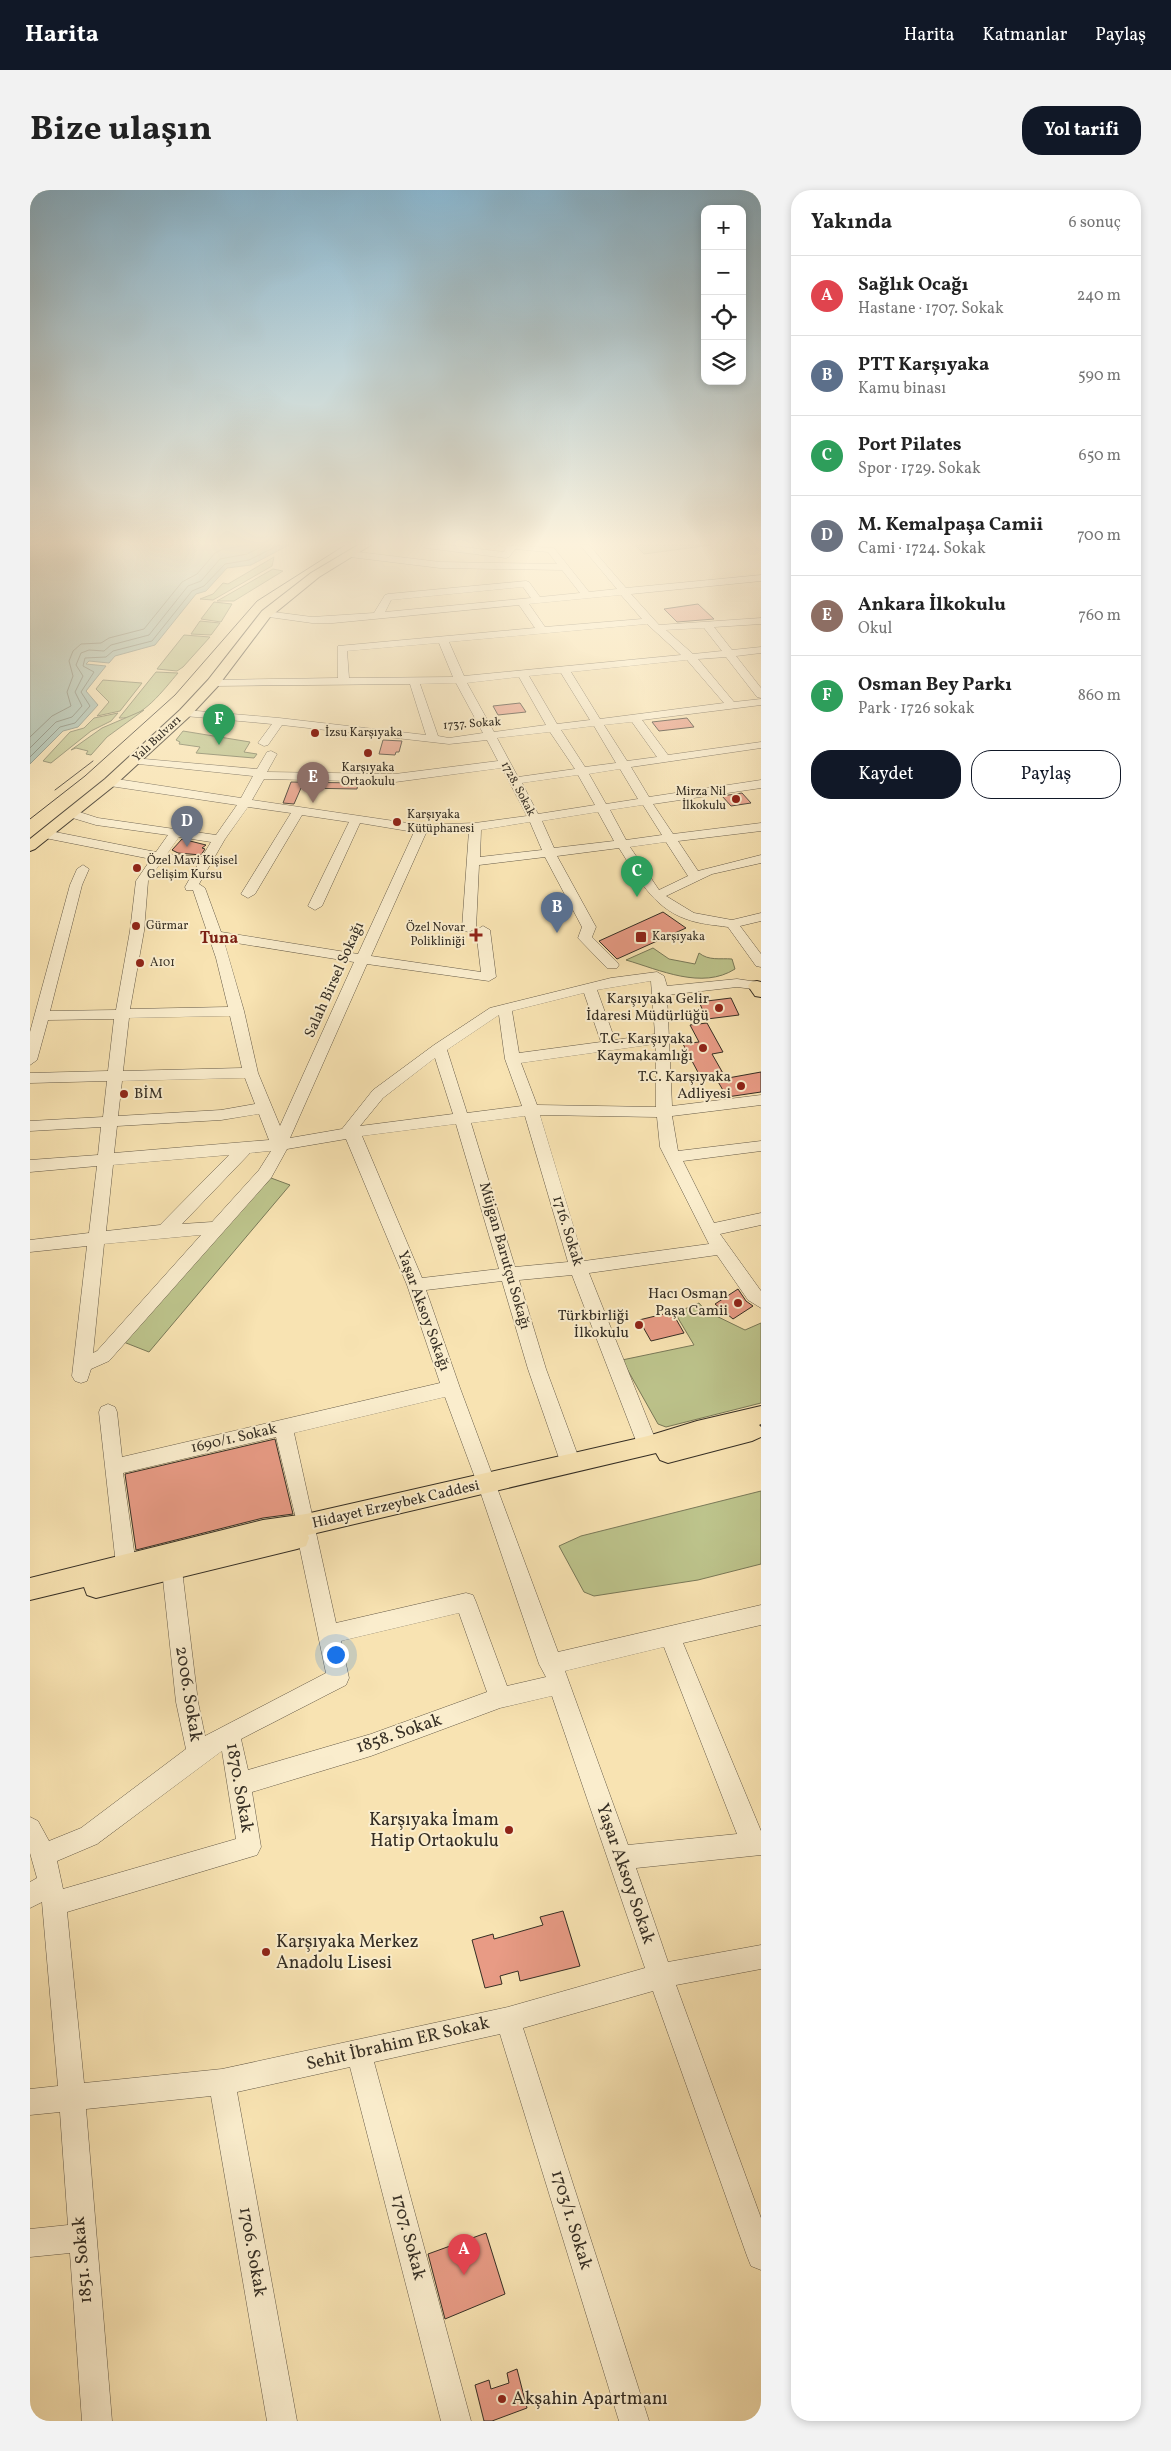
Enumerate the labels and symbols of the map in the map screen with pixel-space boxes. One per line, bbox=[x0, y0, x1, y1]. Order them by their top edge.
pin: F bbox=[203, 704, 235, 745]
street label: Yalı Bulvarı bbox=[129, 712, 185, 766]
street label: 1737. Sokak bbox=[442, 714, 502, 734]
place label: İzsu Karşıyaka bbox=[325, 725, 402, 741]
marker: İzsu Karşıyaka bbox=[309, 727, 321, 739]
marker: Karşıyaka Ortaokulu bbox=[362, 747, 374, 759]
street label: 1728. Sokak bbox=[497, 759, 539, 820]
place label: Karşıyaka Ortaokulu bbox=[341, 760, 395, 790]
pin: E bbox=[297, 762, 329, 803]
place label: Mirza Nil İlkokulu bbox=[676, 784, 726, 814]
marker: Mirza Nil İlkokulu bbox=[730, 793, 742, 805]
pin: D bbox=[171, 806, 203, 847]
place label: Karşıyaka Kütüphanesi bbox=[407, 807, 475, 837]
marker: Karşıyaka Kütüphanesi bbox=[391, 816, 403, 828]
place label: Özel Mavi Kişisel Gelişim Kursu bbox=[147, 852, 238, 883]
pin: C bbox=[621, 856, 653, 897]
marker: Özel Mavi Kişisel Gelişim Kursu bbox=[131, 862, 143, 874]
pin: B bbox=[541, 892, 573, 933]
place label: Gürmar bbox=[146, 918, 188, 934]
street label: Salah Birsel Sokağı bbox=[300, 919, 370, 1041]
place label: Özel Novar Polikliniği bbox=[406, 919, 465, 950]
marker: Gürmar bbox=[130, 920, 142, 932]
district label: Tuna bbox=[200, 928, 238, 950]
marker: Özel Novar Polikliniği bbox=[469, 928, 483, 942]
place label: Karşıyaka bbox=[652, 929, 705, 945]
marker: Karşıyaka bbox=[634, 930, 648, 944]
place label: A101 bbox=[150, 955, 175, 971]
marker: A101 bbox=[134, 957, 146, 969]
place label: Karşıyaka Gelir İdaresi Müdürlüğü bbox=[586, 989, 709, 1027]
marker: Karşıyaka Gelir İdaresi Müdürlüğü bbox=[713, 1002, 725, 1014]
place label: T.C. Karşıyaka Kaymakamlığı bbox=[597, 1029, 693, 1067]
marker: T.C. Karşıyaka Kaymakamlığı bbox=[697, 1042, 709, 1054]
place label: T.C. Karşıyaka Adliyesi bbox=[638, 1067, 731, 1105]
marker: T.C. Karşıyaka Adliyesi bbox=[735, 1080, 747, 1092]
place label: BİM bbox=[134, 1084, 163, 1105]
marker: BİM bbox=[118, 1088, 130, 1100]
street label: Müjgan Barutçu Sokağı bbox=[473, 1180, 535, 1332]
street label: 1716. Sokak bbox=[546, 1193, 588, 1269]
street label: Yaşar Aksoy Sokağı bbox=[391, 1248, 455, 1374]
place label: Hacı Osman Paşa Camii bbox=[648, 1284, 728, 1322]
marker: Hacı Osman Paşa Camii bbox=[732, 1297, 744, 1309]
place label: Türkbirliği İlkokulu bbox=[558, 1306, 629, 1344]
marker: Türkbirliği İlkokulu bbox=[633, 1319, 645, 1331]
street label: 1690/1. Sokak bbox=[189, 1419, 279, 1459]
street label: Hidayet Erzeybek Caddesi bbox=[310, 1476, 482, 1534]
your location bbox=[323, 1642, 349, 1668]
street label: 2006. Sokak bbox=[168, 1644, 208, 1744]
street label: 1858. Sokak bbox=[353, 1708, 446, 1760]
street label: 1870. Sokak bbox=[219, 1741, 259, 1835]
street label: Yaşar Aksoy Sokak bbox=[589, 1800, 661, 1948]
place label: Karşıyaka İmam Hatip Ortaokulu bbox=[369, 1808, 499, 1854]
marker: Karşıyaka İmam Hatip Ortaokulu bbox=[503, 1824, 515, 1836]
place label: Karşıyaka Merkez Anadolu Lisesi bbox=[276, 1930, 418, 1976]
marker: Karşıyaka Merkez Anadolu Lisesi bbox=[260, 1946, 272, 1958]
street label: Sehit İbrahim ER Sokak bbox=[304, 2011, 492, 2077]
street label: 1703/1. Sokak bbox=[544, 2167, 598, 2273]
street label: 1707. Sokak bbox=[384, 2191, 432, 2283]
street label: 1706. Sokak bbox=[232, 2205, 272, 2299]
street label: 1851. Sokak bbox=[67, 2215, 99, 2305]
pin: A bbox=[448, 2234, 480, 2275]
place label: Akşahin Apartmanı bbox=[512, 2387, 668, 2412]
marker: Akşahin Apartmanı bbox=[496, 2393, 508, 2405]

